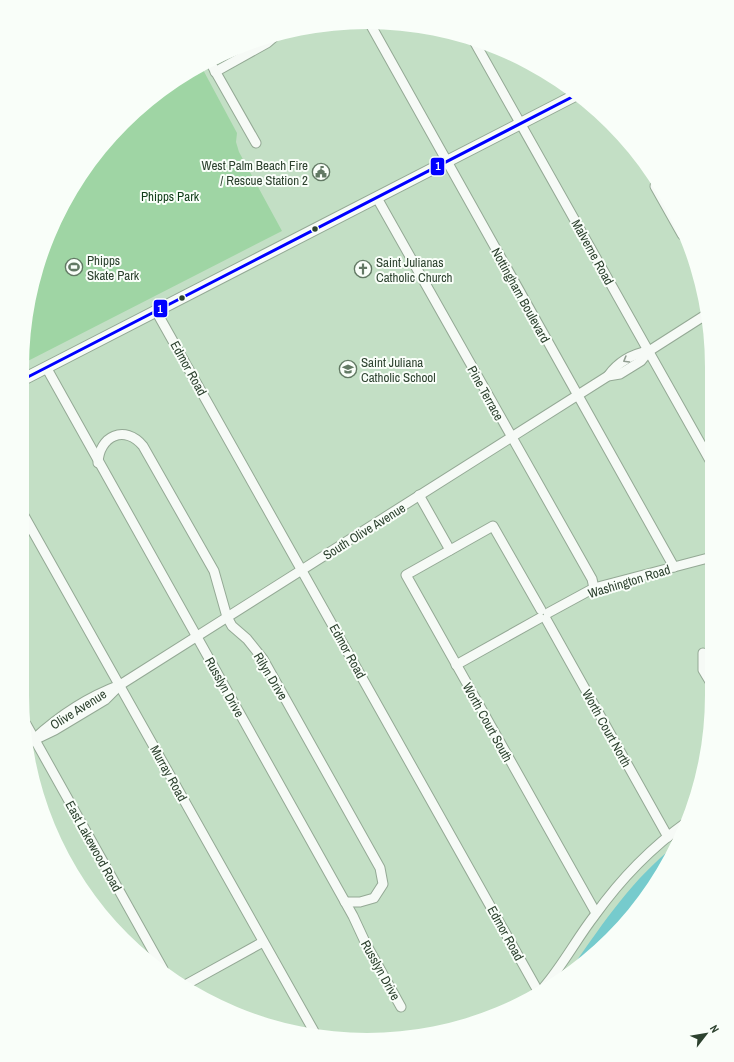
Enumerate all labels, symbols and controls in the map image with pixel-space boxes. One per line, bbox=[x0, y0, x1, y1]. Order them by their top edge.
place label: West Palm Beach Fire / Rescue Station 2 bbox=[202, 157, 308, 189]
line badge: 1 bbox=[430, 157, 445, 176]
text: 1 bbox=[435, 159, 441, 173]
public building icon: West Palm Beach Fire / Rescue Station 2 bbox=[311, 162, 331, 182]
park label: Phipps Park bbox=[141, 188, 200, 205]
street label: Malverne Road bbox=[568, 217, 618, 288]
unlabelled marker bbox=[310, 224, 320, 234]
street label: Nottingham Boulevard bbox=[487, 245, 554, 346]
place label: Phipps Skate Park bbox=[87, 252, 140, 284]
place label: Saint Julianas Catholic Church bbox=[376, 254, 452, 286]
sports icon: Phipps Skate Park bbox=[64, 257, 84, 277]
church icon: Saint Julianas Catholic Church bbox=[353, 259, 373, 279]
unlabelled marker bbox=[177, 293, 187, 303]
line badge: 1 bbox=[153, 299, 168, 318]
text: 1 bbox=[157, 302, 163, 316]
street label: Edmor Road bbox=[167, 338, 211, 399]
place label: Saint Juliana Catholic School bbox=[361, 354, 436, 386]
one-way arrow bbox=[623, 355, 630, 362]
school or university icon: Saint Juliana Catholic School bbox=[338, 359, 358, 379]
street label: Pine Terrace bbox=[464, 363, 508, 424]
street label: South Olive Avenue bbox=[320, 499, 409, 564]
street label: Washington Road bbox=[586, 561, 672, 602]
street label: Edmor Road bbox=[326, 621, 370, 682]
street label: Rilyn Drive bbox=[250, 649, 291, 703]
street label: Russlyn Drive bbox=[201, 654, 248, 720]
street label: Worth Court South bbox=[459, 680, 516, 765]
street label: Olive Avenue bbox=[47, 685, 110, 733]
street label: Worth Court North bbox=[578, 686, 635, 770]
street label: Murray Road bbox=[146, 742, 191, 804]
street label: East Lakewood Road bbox=[62, 798, 126, 895]
street label: Edmor Road bbox=[484, 903, 528, 964]
street label: Russlyn Drive bbox=[357, 937, 404, 1003]
north arrow bbox=[686, 1014, 726, 1054]
text: N bbox=[707, 1022, 722, 1035]

